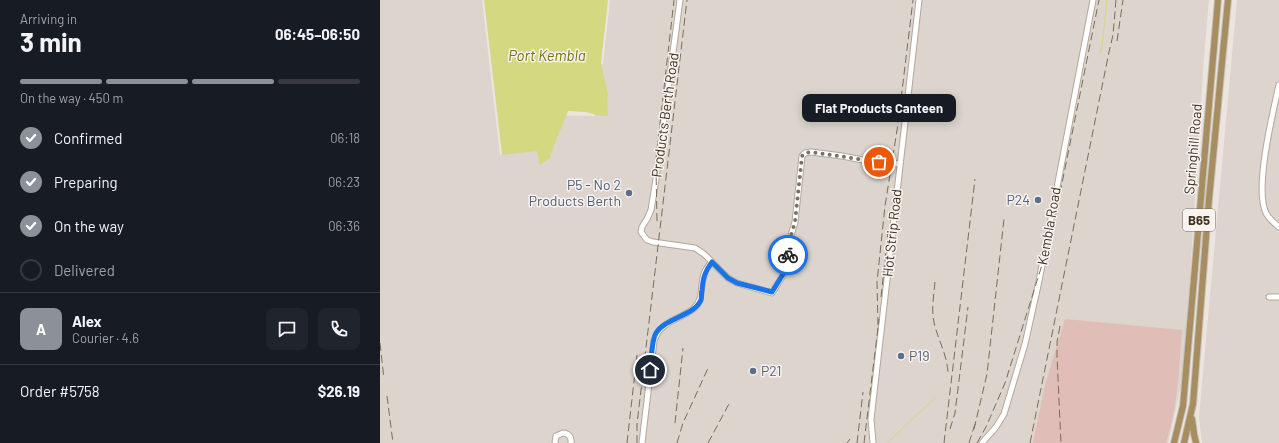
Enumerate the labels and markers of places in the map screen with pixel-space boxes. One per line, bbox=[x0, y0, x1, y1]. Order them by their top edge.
callout: Flat Products Canteen bbox=[802, 94, 956, 122]
pin bbox=[862, 145, 896, 179]
place label: P5 - No 2 Products Berth bbox=[529, 176, 621, 209]
marker: P5 - No 2 Products Berth bbox=[624, 188, 634, 198]
place label: P24 bbox=[1006, 191, 1030, 208]
marker: P24 bbox=[1033, 195, 1043, 205]
place label: P19 bbox=[909, 347, 929, 364]
marker: P19 bbox=[896, 351, 906, 361]
pin bbox=[633, 353, 667, 387]
place label: P21 bbox=[761, 362, 782, 379]
marker: P21 bbox=[748, 366, 758, 376]

